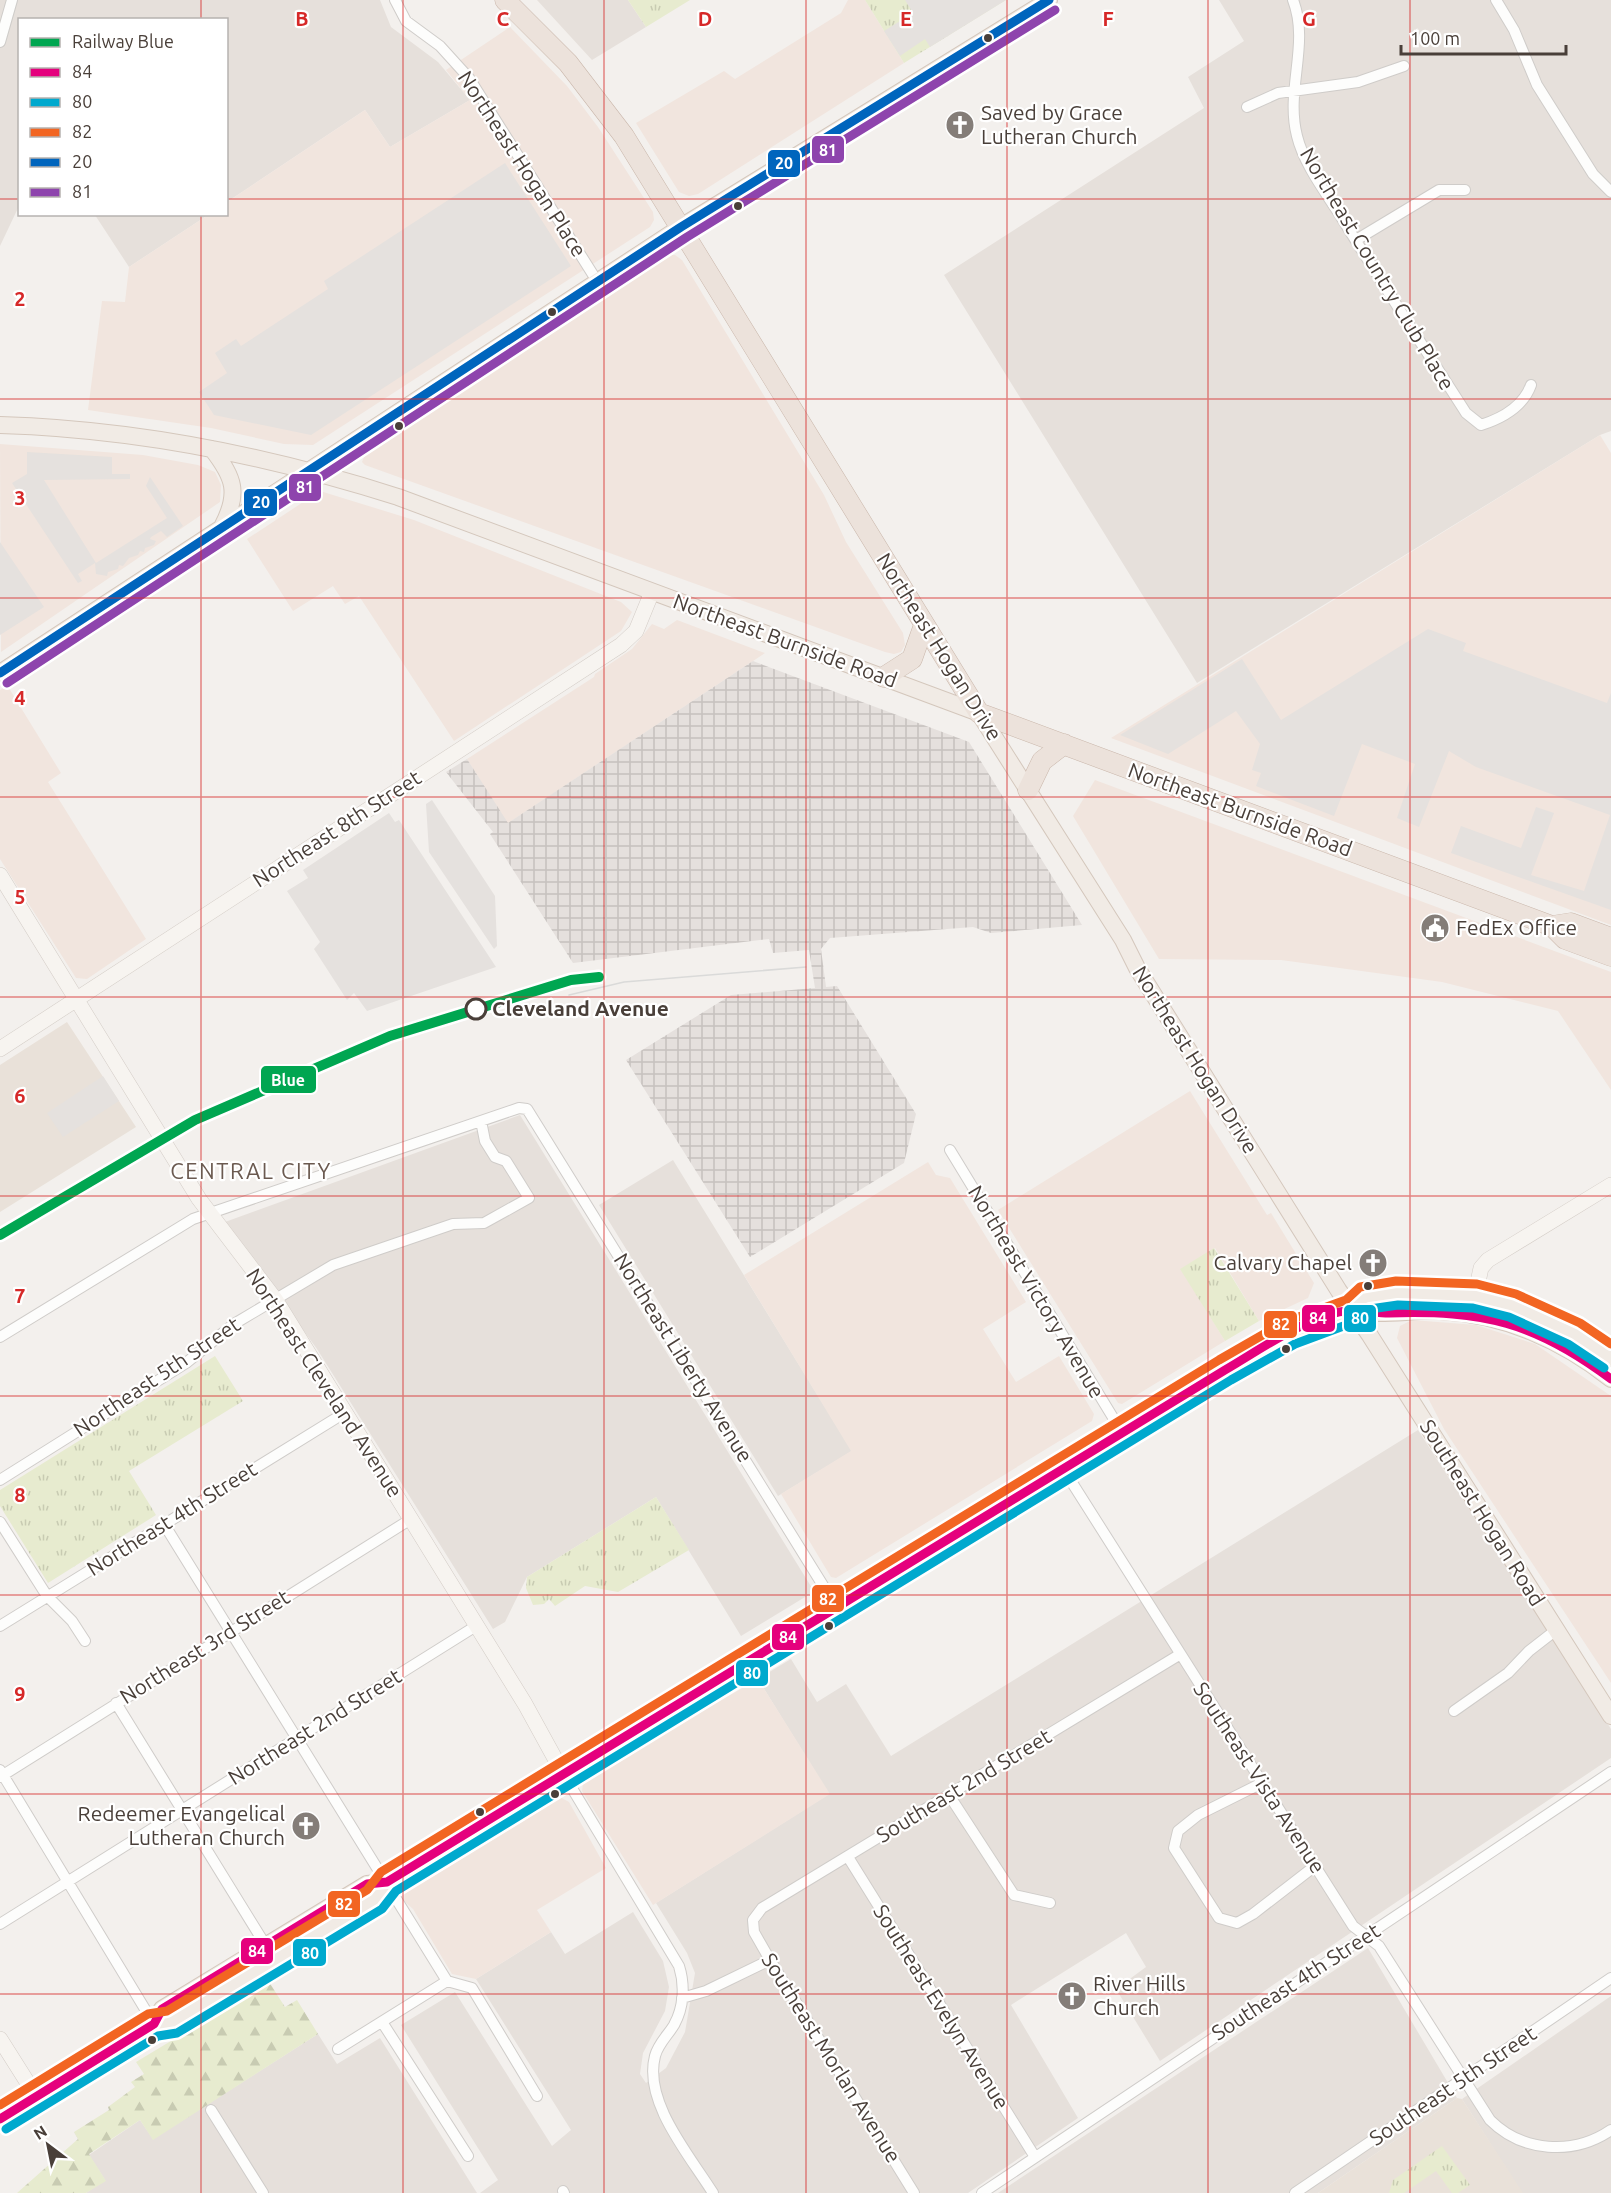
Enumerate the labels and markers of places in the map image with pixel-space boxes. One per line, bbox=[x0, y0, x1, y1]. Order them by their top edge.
unlabelled marker bbox=[982, 32, 994, 44]
place label: Saved by Grace Lutheran Church bbox=[981, 100, 1138, 148]
church icon: Saved by Grace Lutheran Church bbox=[944, 109, 976, 141]
unlabelled marker bbox=[732, 200, 744, 212]
unlabelled marker bbox=[546, 306, 558, 318]
unlabelled marker bbox=[393, 420, 405, 432]
public building icon: FedEx Office bbox=[1419, 912, 1451, 944]
place label: FedEx Office bbox=[1456, 915, 1577, 939]
place label: Cleveland Avenue bbox=[492, 996, 669, 1020]
marker: Cleveland Avenue bbox=[465, 998, 487, 1020]
church icon: Calvary Chapel bbox=[1357, 1247, 1389, 1279]
place label: Calvary Chapel bbox=[1213, 1250, 1352, 1274]
unlabelled marker bbox=[1362, 1280, 1374, 1292]
unlabelled marker bbox=[1280, 1343, 1292, 1355]
unlabelled marker bbox=[823, 1620, 835, 1632]
unlabelled marker bbox=[549, 1788, 561, 1800]
place label: Redeemer Evangelical Lutheran Church bbox=[78, 1801, 285, 1849]
unlabelled marker bbox=[474, 1806, 486, 1818]
church icon: Redeemer Evangelical Lutheran Church bbox=[290, 1810, 322, 1842]
place label: River Hills Church bbox=[1093, 1971, 1186, 2019]
church icon: River Hills Church bbox=[1056, 1980, 1088, 2012]
unlabelled marker bbox=[146, 2034, 158, 2046]

